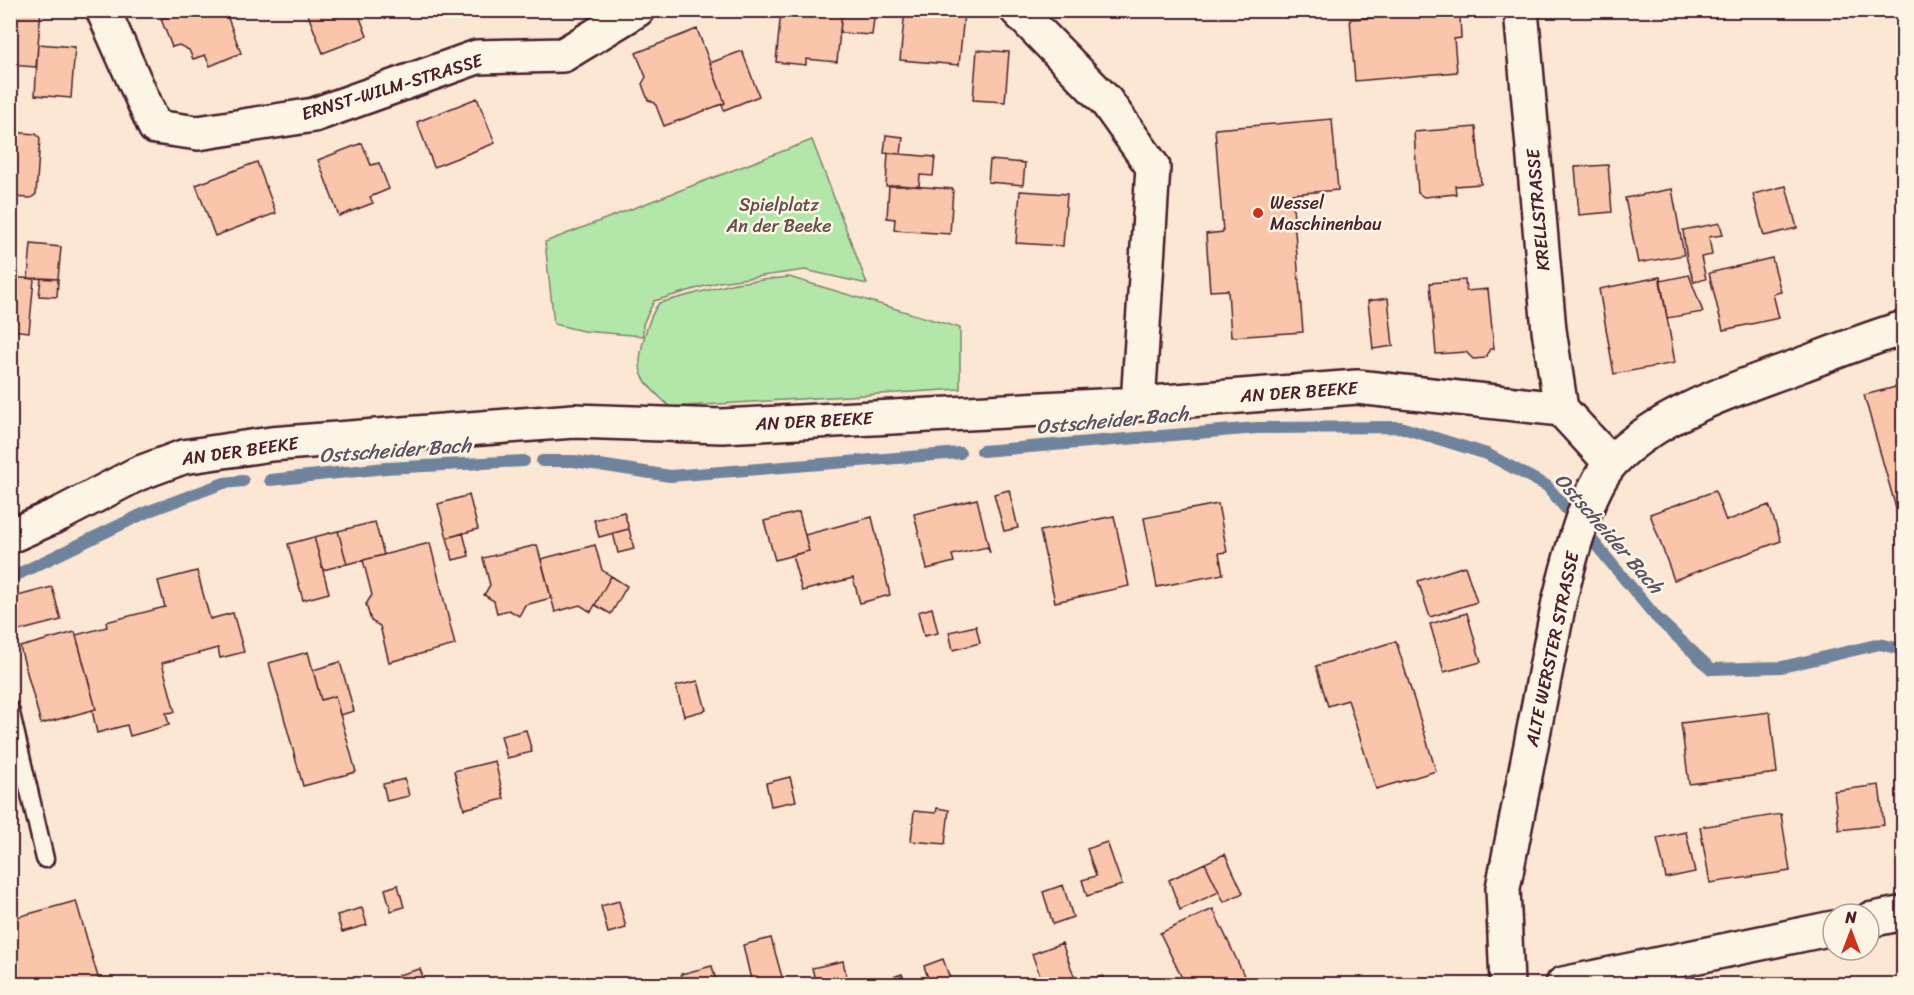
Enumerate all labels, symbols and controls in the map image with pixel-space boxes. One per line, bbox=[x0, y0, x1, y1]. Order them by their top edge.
street label: ERNST-WILM-STRASSE bbox=[297, 44, 488, 130]
street label: KRELLSTRASSE bbox=[1517, 147, 1559, 272]
place label: Wessel Maschinenbau bbox=[1270, 187, 1382, 240]
park label: Spielplatz An der Beeke bbox=[725, 189, 832, 242]
marker: Wessel Maschinenbau bbox=[1251, 206, 1265, 220]
street label: AN DER BEEKE bbox=[1238, 372, 1360, 412]
water label: Ostscheider Bach bbox=[1035, 396, 1191, 445]
street label: AN DER BEEKE bbox=[754, 402, 874, 440]
street label: AN DER BEEKE bbox=[179, 427, 301, 475]
water label: Ostscheider Bach bbox=[318, 428, 474, 473]
water label: Ostscheider Bach bbox=[1546, 464, 1673, 603]
street label: ALTE WERSTER STRASSE bbox=[1516, 548, 1588, 750]
north arrow bbox=[1821, 902, 1881, 962]
text: N bbox=[1844, 903, 1857, 932]

